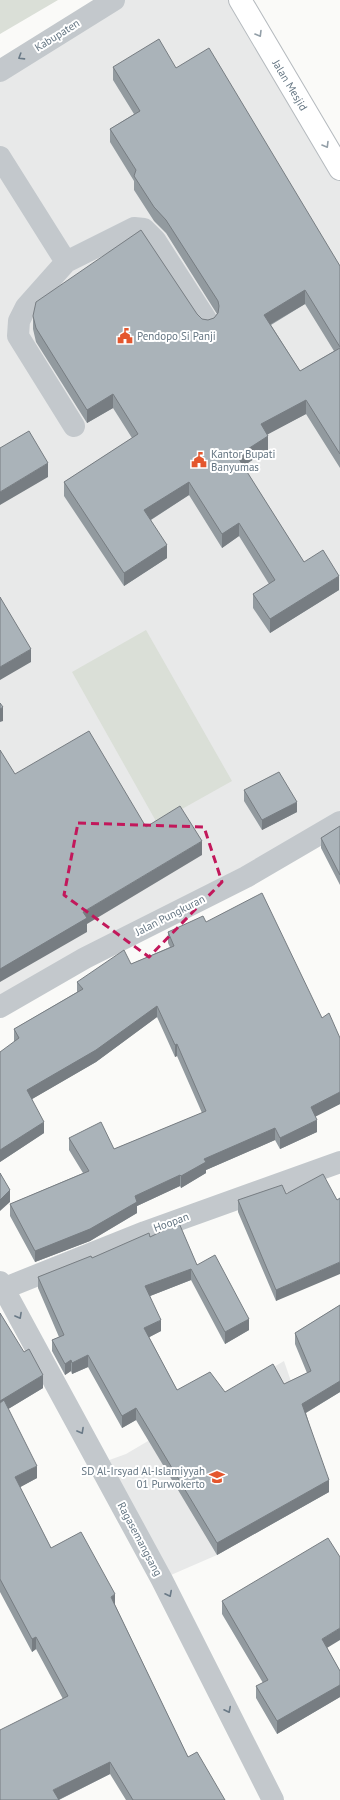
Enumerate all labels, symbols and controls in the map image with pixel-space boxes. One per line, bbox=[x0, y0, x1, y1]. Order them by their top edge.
street label: Kabupaten bbox=[32, 16, 82, 54]
one-way arrow bbox=[255, 30, 262, 37]
one-way arrow bbox=[18, 53, 25, 60]
street label: Jalan Mesjid bbox=[269, 56, 311, 113]
one-way arrow bbox=[321, 141, 328, 148]
public building icon: Pendopo Si Panji bbox=[116, 327, 134, 345]
place label: Pendopo Si Panji bbox=[137, 329, 216, 343]
place label: Kantor Bupati Banyumas bbox=[211, 447, 276, 474]
public building icon: Kantor Bupati Banyumas bbox=[190, 451, 208, 469]
street label: Jalan Pungkuran bbox=[132, 891, 207, 939]
street label: Hoopan bbox=[151, 1209, 191, 1235]
one-way arrow bbox=[14, 1312, 22, 1319]
one-way arrow bbox=[76, 1426, 84, 1434]
place label: SD Al-Irsyad Al-Islamiyyah 01 Purwokerto bbox=[81, 1464, 205, 1491]
school or university icon: SD Al-Irsyad Al-Islamiyyah 01 Purwokerto bbox=[208, 1468, 226, 1486]
street label: Ragasemangsang bbox=[115, 1500, 165, 1578]
one-way arrow bbox=[164, 1590, 172, 1597]
one-way arrow bbox=[223, 1706, 231, 1714]

